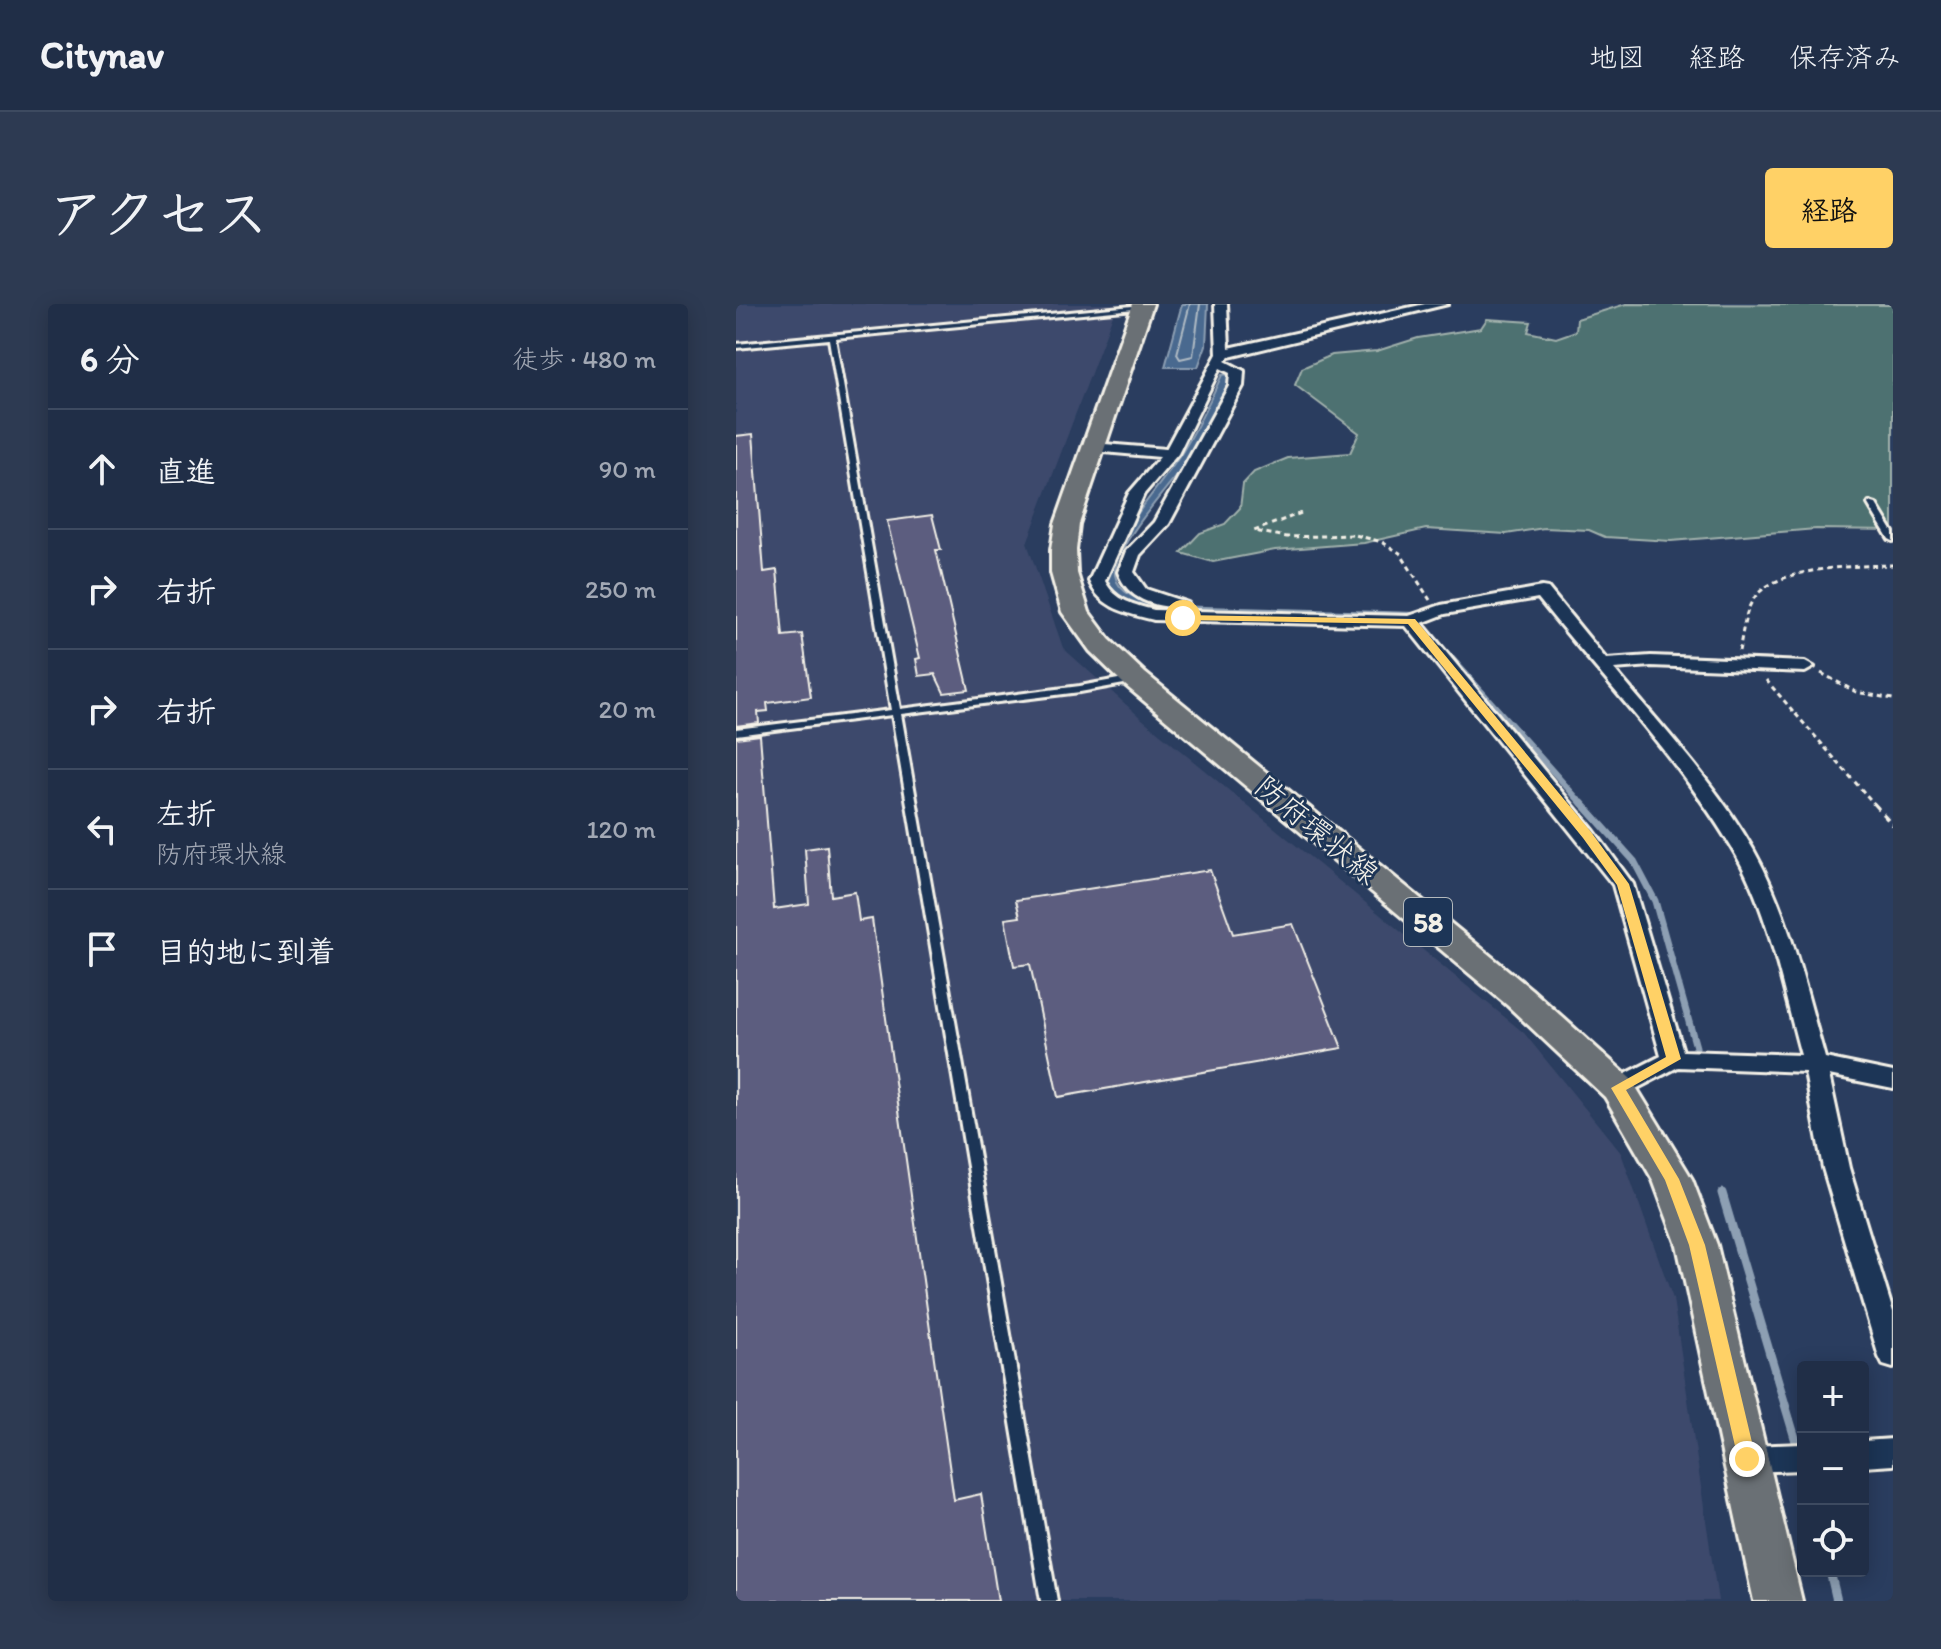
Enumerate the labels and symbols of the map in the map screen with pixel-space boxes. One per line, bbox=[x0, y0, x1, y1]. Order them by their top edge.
route start bbox=[1165, 600, 1201, 636]
street label: 防府環状線 bbox=[1248, 767, 1387, 892]
road number: 58 bbox=[1404, 898, 1452, 946]
route end bbox=[1729, 1441, 1765, 1477]

